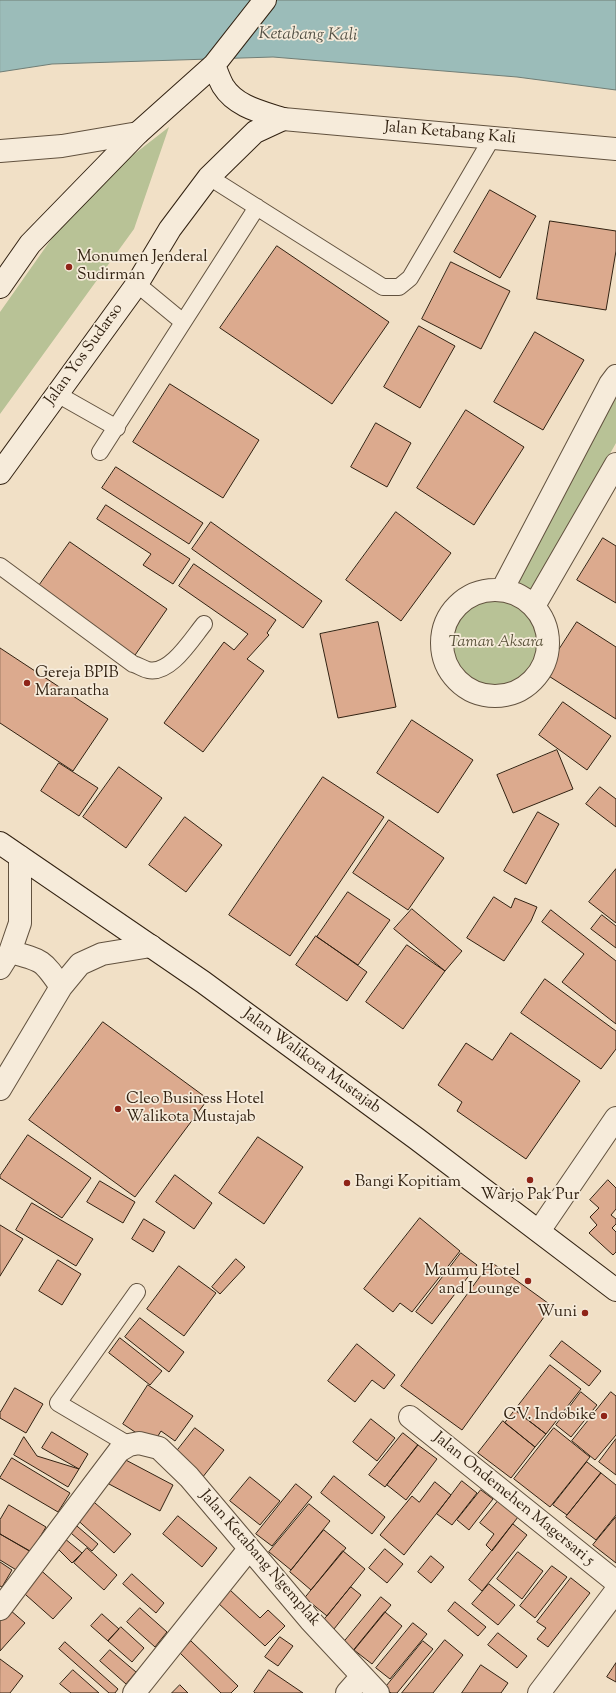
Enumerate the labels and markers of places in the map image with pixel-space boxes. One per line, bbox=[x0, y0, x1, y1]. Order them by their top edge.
place label: Monumen Jenderal Sudirman bbox=[77, 248, 208, 286]
marker: Monumen Jenderal Sudirman bbox=[64, 262, 74, 272]
place label: Gereja BPIB Maranatha bbox=[35, 664, 119, 702]
marker: Gereja BPIB Maranatha bbox=[22, 678, 32, 688]
place label: Cleo Business Hotel Walikota Mustajab bbox=[126, 1090, 264, 1128]
marker: Cleo Business Hotel Walikota Mustajab bbox=[113, 1104, 123, 1114]
place label: Bangi Kopitiam bbox=[355, 1173, 461, 1193]
marker: Warjo Pak Pur bbox=[525, 1175, 535, 1185]
marker: Bangi Kopitiam bbox=[342, 1178, 352, 1188]
place label: Warjo Pak Pur bbox=[481, 1186, 579, 1206]
place label: Maumu Hotel and Lounge bbox=[425, 1262, 520, 1300]
marker: Maumu Hotel and Lounge bbox=[523, 1276, 533, 1286]
place label: Wuni bbox=[537, 1303, 577, 1323]
marker: Wuni bbox=[580, 1308, 590, 1318]
place label: CV. Indobike bbox=[504, 1406, 596, 1426]
marker: CV. Indobike bbox=[599, 1411, 609, 1421]

